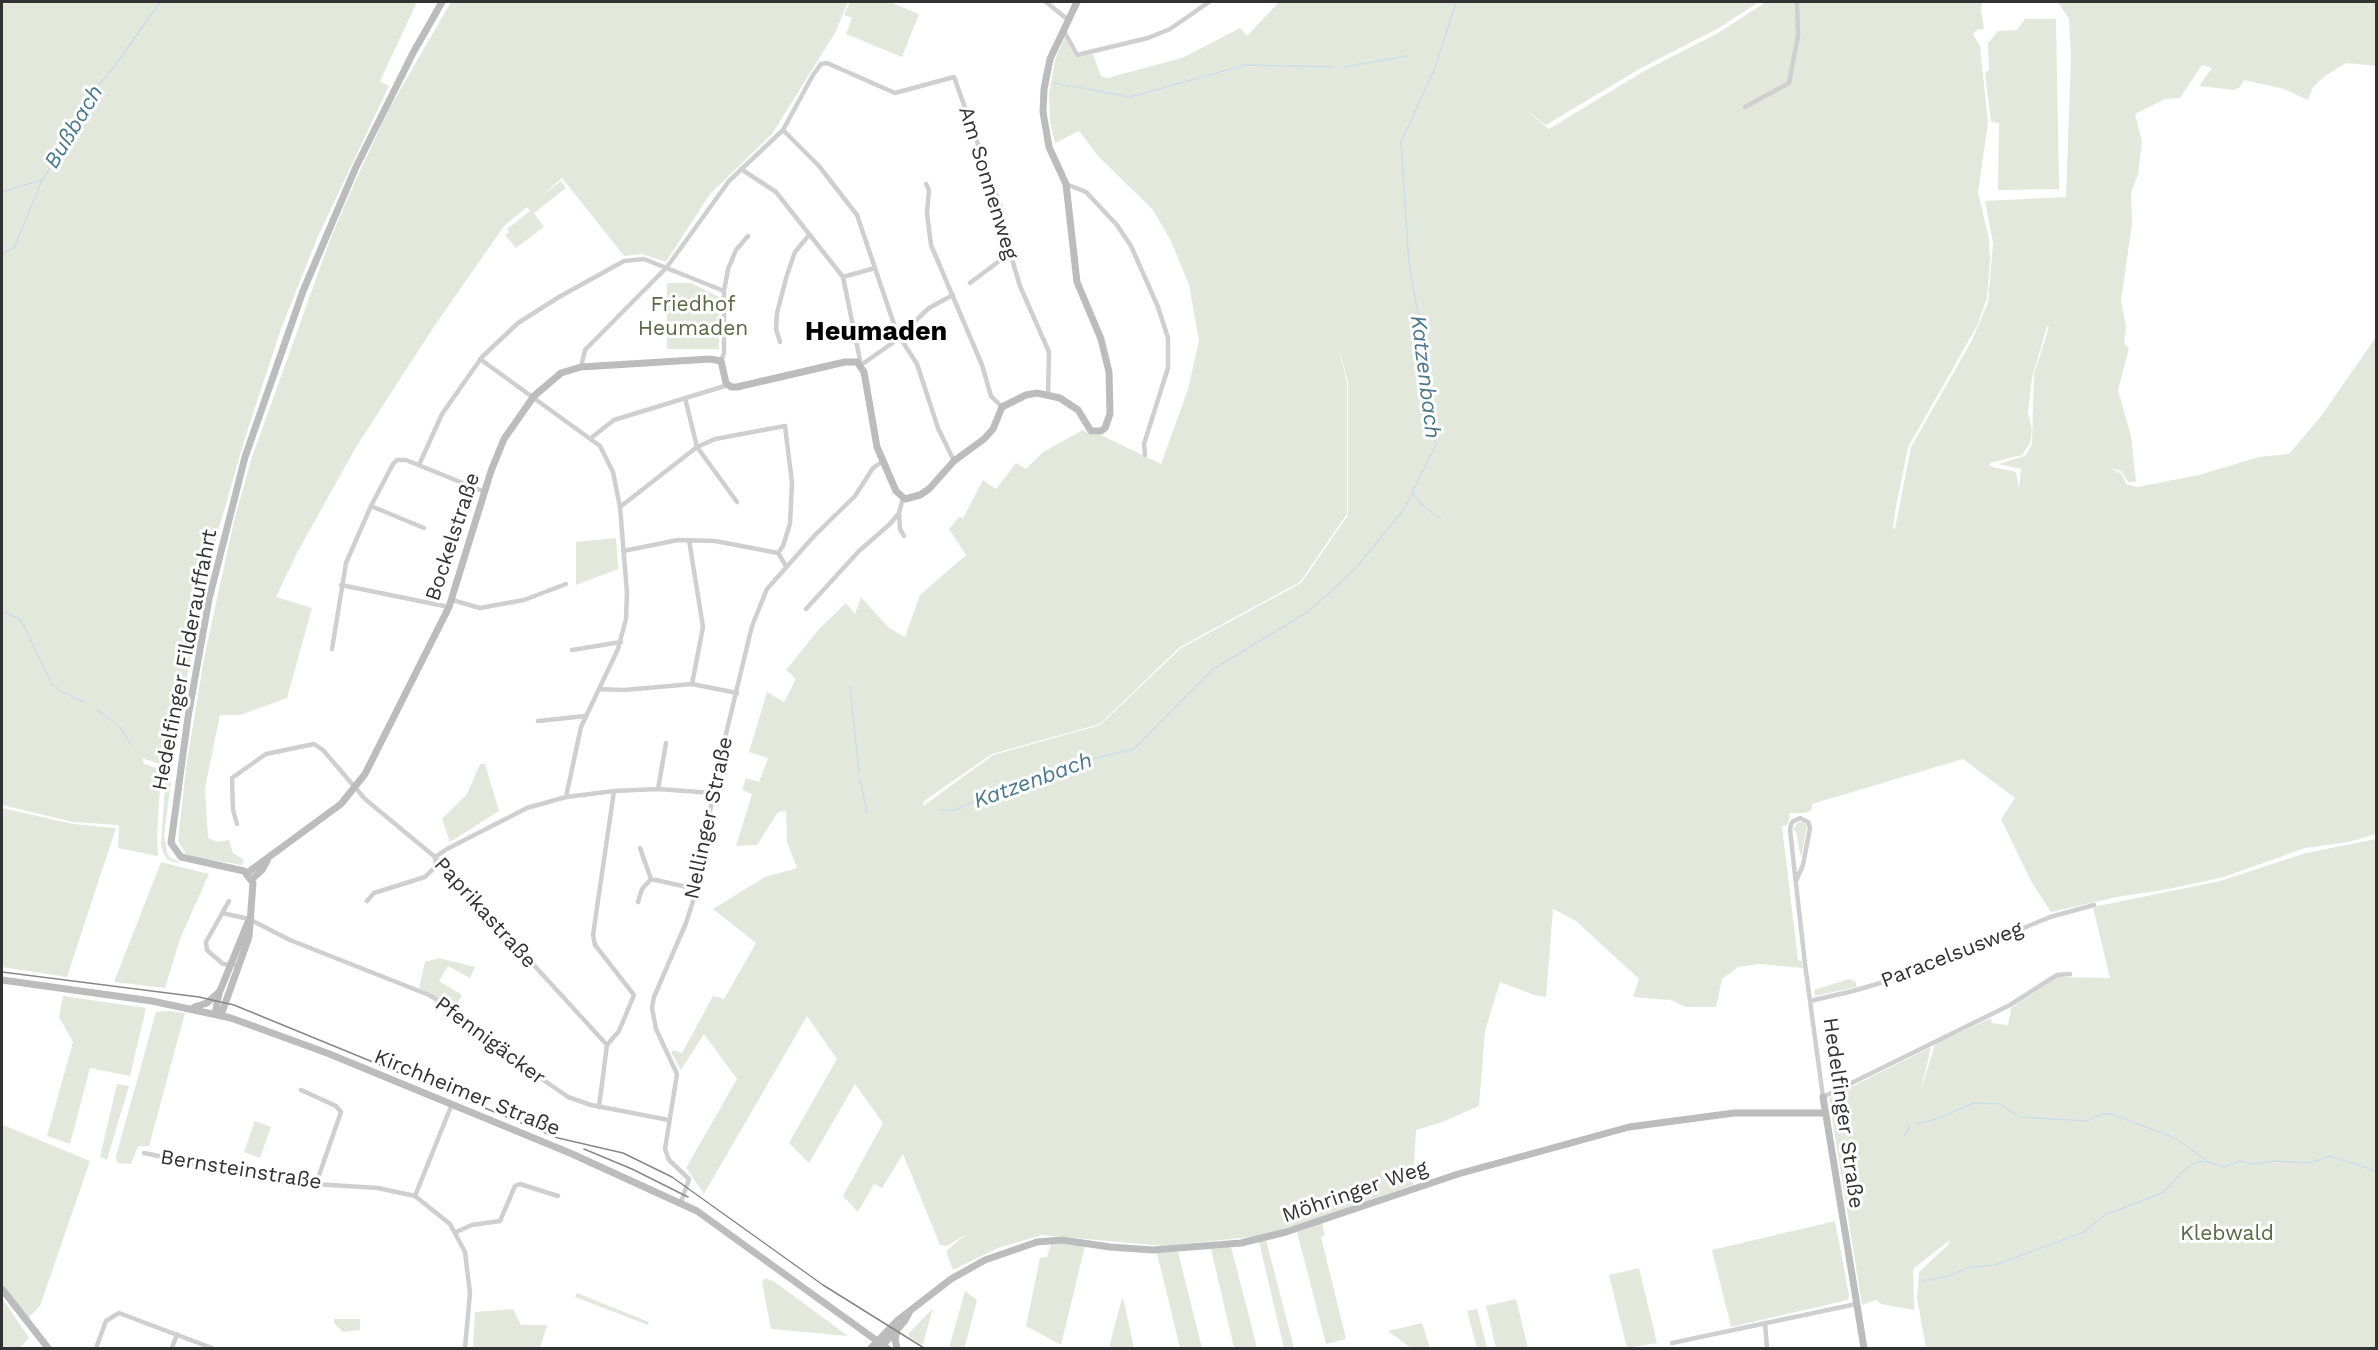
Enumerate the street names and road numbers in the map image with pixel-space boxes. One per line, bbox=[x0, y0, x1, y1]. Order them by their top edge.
street label: Am Sonnenweg bbox=[953, 104, 1023, 262]
street label: Bockelstraße bbox=[420, 470, 486, 604]
street label: Hedelfinger Filderauffahrt bbox=[147, 527, 223, 793]
street label: Nellinger Straße bbox=[679, 735, 739, 901]
street label: Paprikastraße bbox=[429, 852, 541, 974]
street label: Paracelsusweg bbox=[1877, 916, 2027, 994]
street label: Pfennigäcker bbox=[430, 991, 550, 1091]
street label: Hedelfinger Straße bbox=[1817, 1016, 1869, 1210]
street label: Kirchheimer Straße bbox=[370, 1044, 564, 1142]
street label: Bernsteinstraße bbox=[159, 1145, 323, 1195]
street label: Möhringer Weg bbox=[1279, 1155, 1431, 1229]

